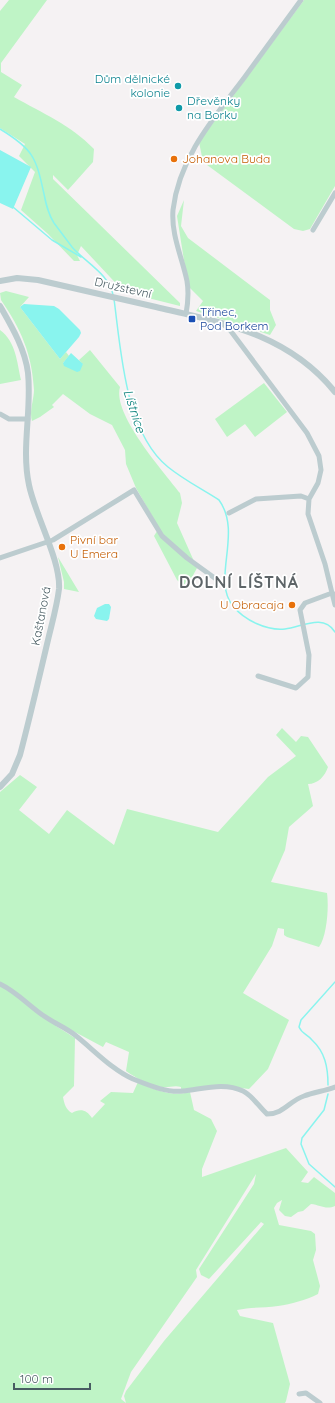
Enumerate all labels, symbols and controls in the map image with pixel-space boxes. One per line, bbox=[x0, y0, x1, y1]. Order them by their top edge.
place label: Dům dělnické kolonie bbox=[95, 71, 170, 100]
marker: Dům dělnické kolonie bbox=[173, 81, 183, 91]
place label: Dřevěnky na Borku bbox=[187, 93, 240, 122]
marker: Dřevěnky na Borku bbox=[174, 103, 184, 113]
place label: Johanova Buda bbox=[182, 151, 270, 166]
marker: Johanova Buda bbox=[169, 154, 179, 164]
street label: Družstevní bbox=[93, 274, 153, 301]
place label: Třinec, Pod Borkem bbox=[200, 304, 268, 333]
marker: Třinec, Pod Borkem bbox=[187, 314, 197, 324]
water label: Líštnice bbox=[121, 387, 150, 435]
place label: Pivní bar U Emera bbox=[70, 532, 118, 561]
marker: Pivní bar U Emera bbox=[57, 542, 67, 552]
district label: DOLNÍ LÍŠTNÁ bbox=[179, 572, 299, 592]
street label: Kaštanová bbox=[27, 585, 54, 647]
place label: U Obracaja bbox=[220, 597, 284, 612]
marker: U Obracaja bbox=[287, 600, 297, 610]
scale bar bbox=[14, 1365, 90, 1391]
text: 100 m bbox=[20, 1371, 53, 1386]

